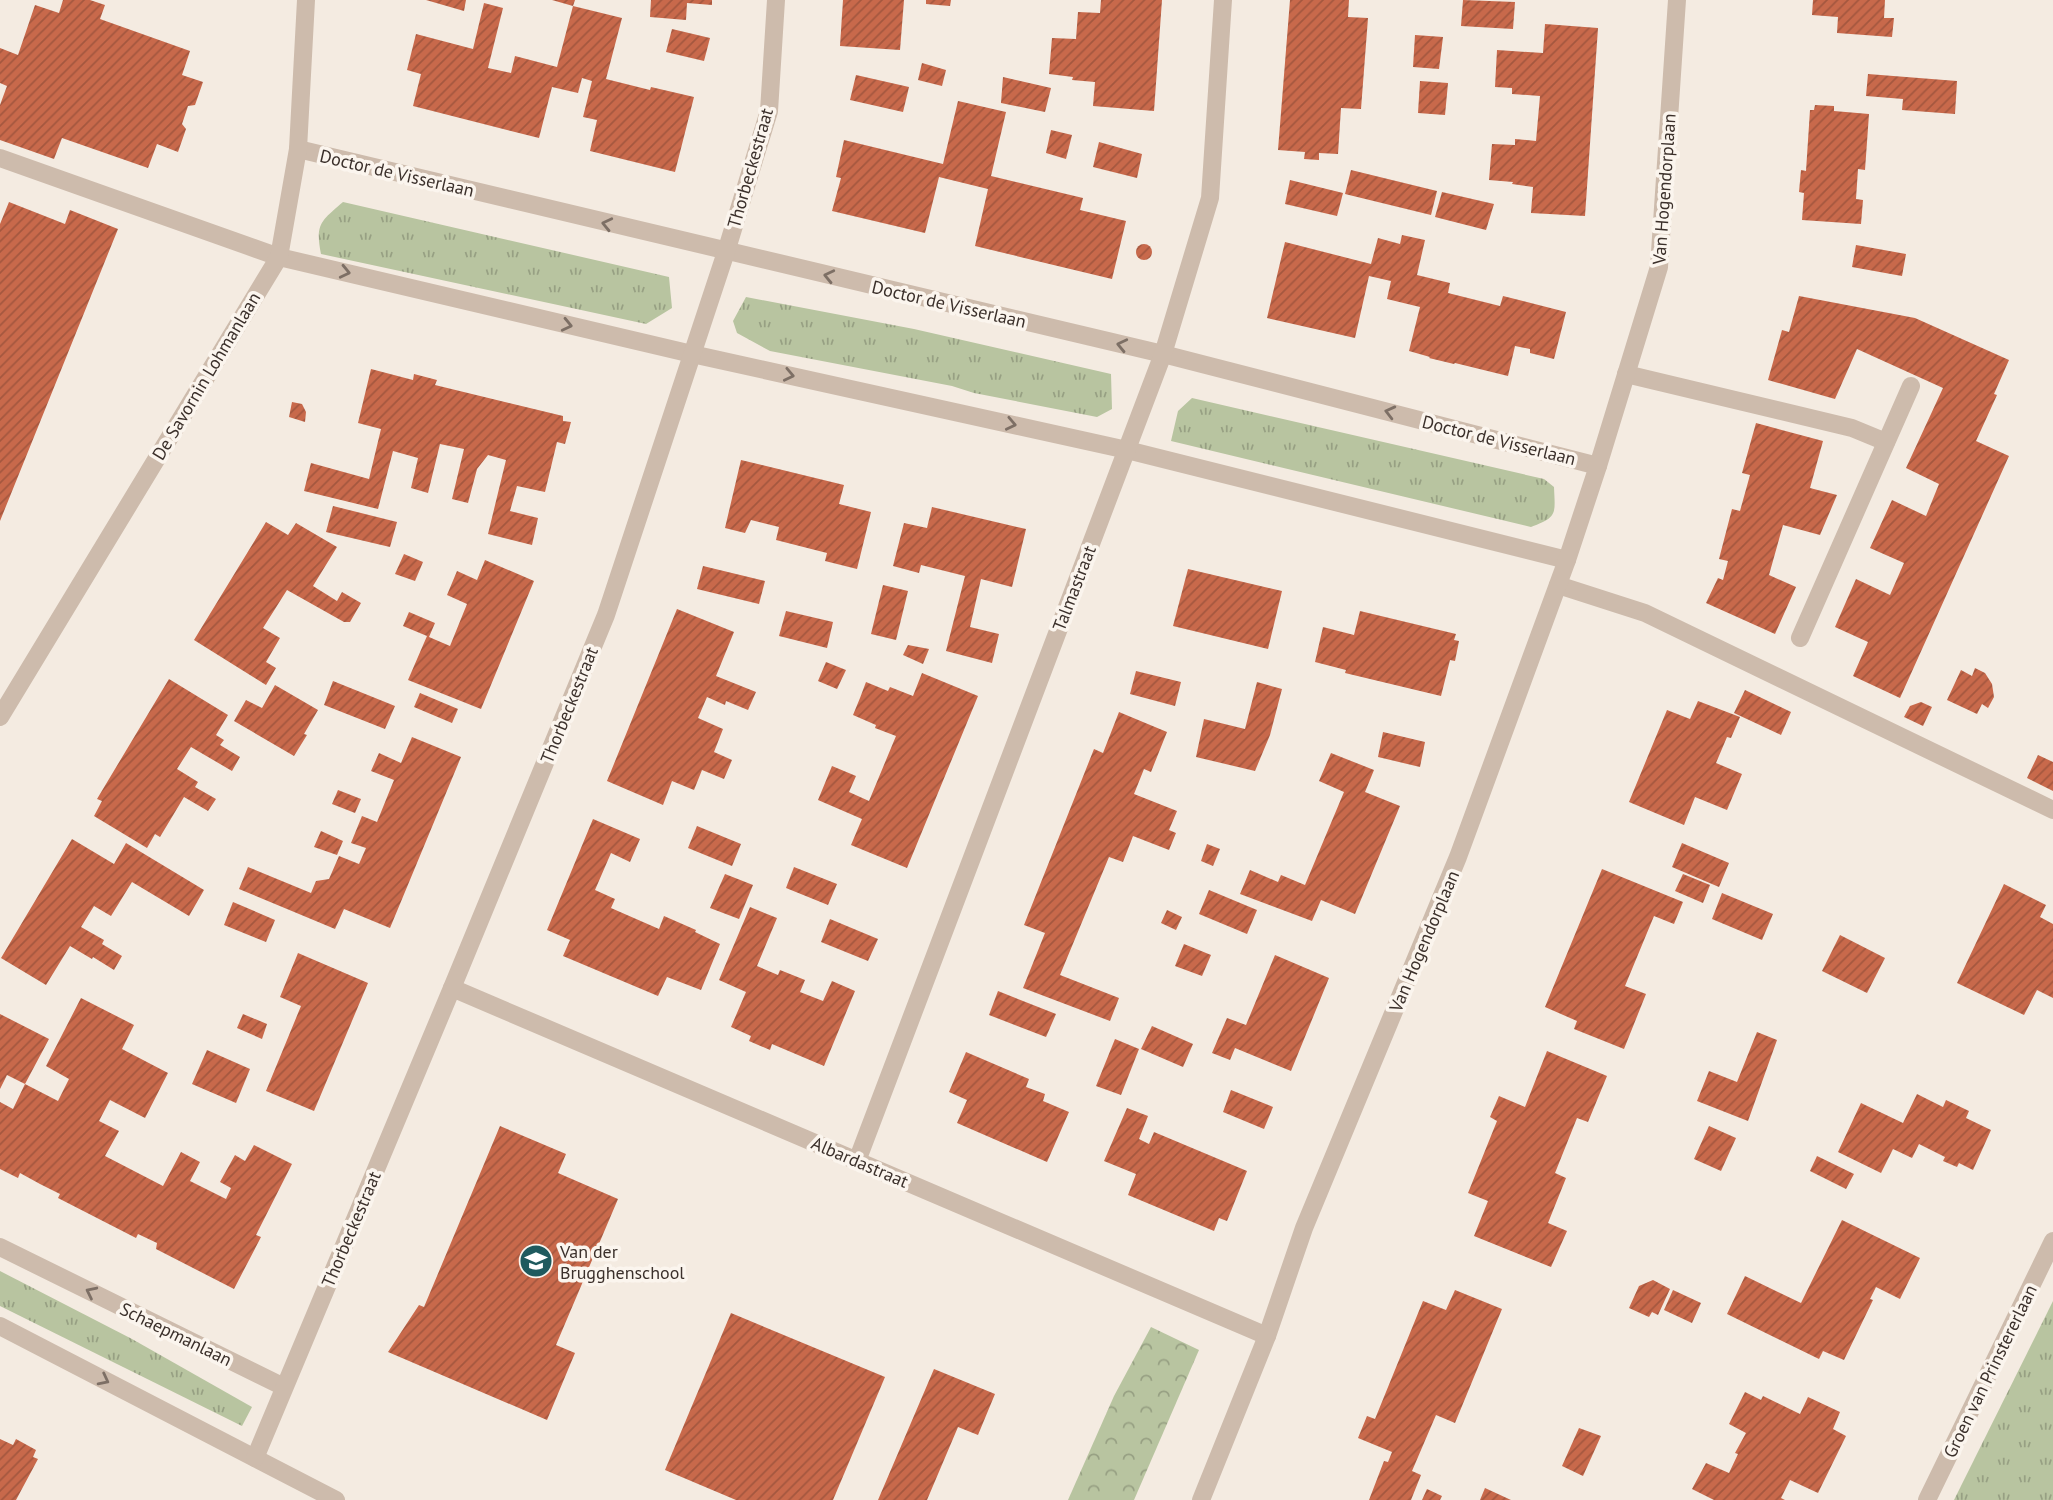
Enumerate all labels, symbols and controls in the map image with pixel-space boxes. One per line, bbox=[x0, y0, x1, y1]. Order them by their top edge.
street label: Thorbeckestraat bbox=[722, 105, 778, 231]
street label: Van Hogendorplaan bbox=[1647, 113, 1681, 266]
street label: Doctor de Visserlaan bbox=[318, 144, 476, 202]
one-way arrow bbox=[602, 217, 614, 232]
one-way arrow bbox=[339, 264, 351, 278]
one-way arrow bbox=[823, 270, 835, 284]
street label: Doctor de Visserlaan bbox=[870, 275, 1028, 333]
street label: De Savornin Lohmanlaan bbox=[147, 288, 265, 464]
one-way arrow bbox=[561, 316, 573, 331]
one-way arrow bbox=[1116, 339, 1128, 353]
one-way arrow bbox=[783, 367, 795, 382]
one-way arrow bbox=[1384, 406, 1396, 420]
street label: Doctor de Visserlaan bbox=[1420, 410, 1578, 470]
one-way arrow bbox=[1005, 416, 1017, 431]
street label: Talmastraat bbox=[1047, 542, 1101, 634]
street label: Thorbeckestraat bbox=[535, 643, 603, 767]
street label: Van Hogendorplaan bbox=[1383, 867, 1464, 1016]
street label: Albardastraat bbox=[808, 1131, 912, 1193]
street label: Thorbeckestraat bbox=[316, 1168, 386, 1290]
place label: Van der Brugghenschool bbox=[559, 1240, 685, 1284]
school or university icon: Van der Brugghenschool bbox=[517, 1242, 555, 1280]
street label: Groen van Prinstererlaan bbox=[1938, 1281, 2042, 1461]
one-way arrow bbox=[86, 1286, 98, 1300]
street label: Schaepmanlaan bbox=[116, 1297, 236, 1371]
one-way arrow bbox=[97, 1371, 109, 1385]

